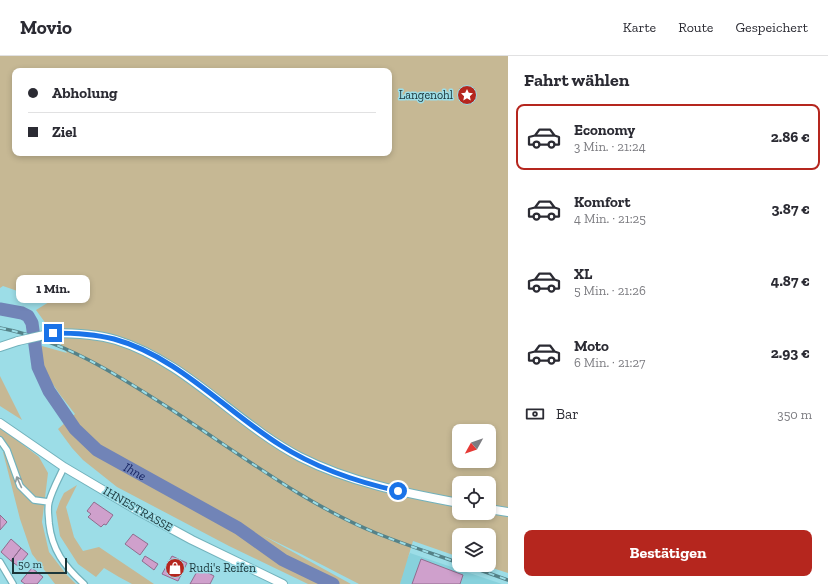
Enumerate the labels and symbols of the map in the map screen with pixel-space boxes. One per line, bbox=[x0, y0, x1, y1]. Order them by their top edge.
place icon: Langenohl bbox=[456, 84, 478, 106]
place label: Langenohl bbox=[399, 88, 453, 102]
callout: 1 Min. bbox=[16, 275, 90, 303]
route end bbox=[44, 324, 62, 342]
north arrow bbox=[452, 424, 496, 468]
water label: Ihne bbox=[121, 459, 149, 484]
one-way arrow bbox=[15, 476, 22, 488]
route start bbox=[389, 482, 407, 500]
street label: IHNESTRASSE bbox=[101, 484, 175, 534]
scale bar bbox=[12, 556, 67, 575]
shop icon: Rudi's Reifen bbox=[164, 557, 186, 579]
place label: Rudi's Reifen bbox=[189, 561, 256, 575]

